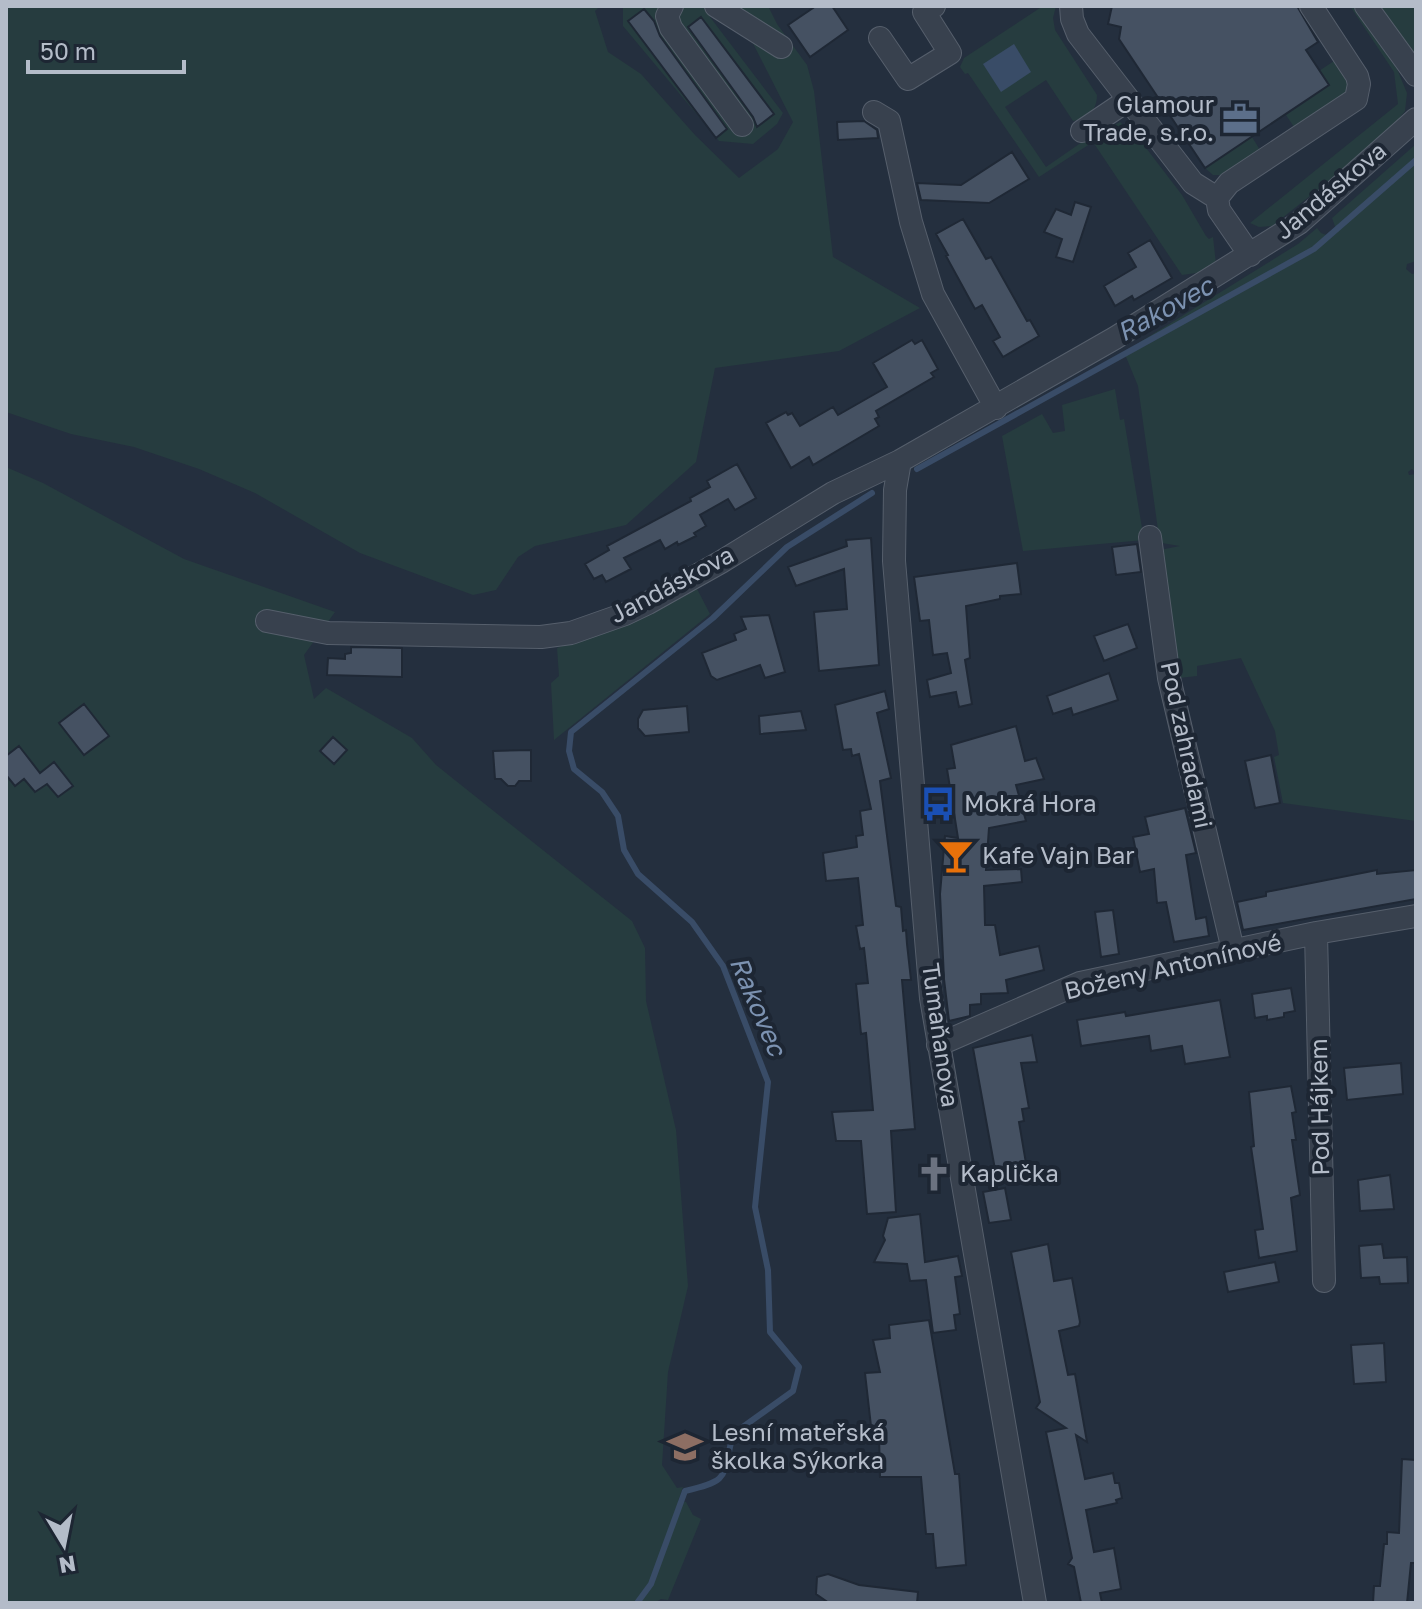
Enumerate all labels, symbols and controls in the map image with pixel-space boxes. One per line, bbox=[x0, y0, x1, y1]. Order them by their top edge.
scale bar bbox=[28, 24, 184, 74]
text: 50 m bbox=[40, 36, 96, 65]
place label: Glamour Trade, s.r.o. bbox=[1083, 89, 1214, 146]
office icon: Glamour Trade, s.r.o. bbox=[1221, 100, 1259, 138]
street label: Jandáskova bbox=[1269, 135, 1391, 245]
water label: Rakovec bbox=[1111, 269, 1220, 347]
street label: Jandáskova bbox=[604, 539, 738, 628]
street label: Pod zahradami bbox=[1156, 659, 1219, 831]
bus stop icon: Mokrá Hora bbox=[919, 785, 957, 823]
place label: Mokrá Hora bbox=[964, 788, 1097, 817]
bar icon: Kafe Vajn Bar bbox=[937, 837, 975, 875]
place label: Kafe Vajn Bar bbox=[982, 840, 1135, 869]
street label: Boženy Antonínové bbox=[1061, 926, 1284, 1005]
water label: Rakovec bbox=[724, 952, 794, 1062]
street label: Tumaňanova bbox=[917, 961, 966, 1109]
street label: Pod Hájkem bbox=[1303, 1038, 1334, 1176]
church icon: Kaplička bbox=[915, 1155, 953, 1193]
place label: Kaplička bbox=[960, 1158, 1059, 1187]
place label: Lesní mateřská školka Sýkorka bbox=[711, 1417, 885, 1474]
school or university icon: Lesní mateřská školka Sýkorka bbox=[666, 1428, 704, 1466]
north arrow bbox=[24, 1505, 104, 1585]
text: N bbox=[57, 1550, 78, 1580]

